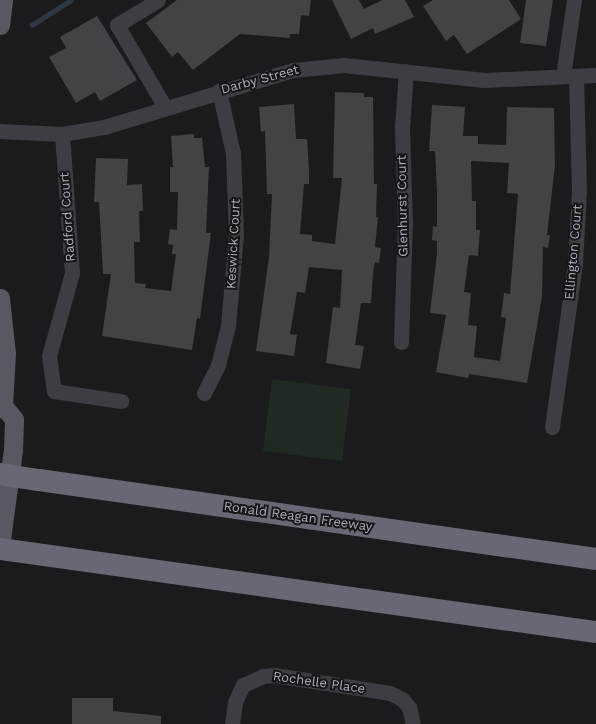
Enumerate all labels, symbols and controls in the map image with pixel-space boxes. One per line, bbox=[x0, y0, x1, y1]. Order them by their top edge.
street label: Darby Street bbox=[219, 62, 301, 98]
street label: Glenhurst Court bbox=[394, 155, 412, 257]
street label: Radford Court bbox=[57, 172, 79, 262]
street label: Keswick Court bbox=[224, 198, 244, 290]
street label: Ellington Court bbox=[562, 204, 586, 300]
street label: Ronald Reagan Freeway bbox=[223, 499, 373, 535]
street label: Rochelle Place bbox=[272, 669, 366, 697]

